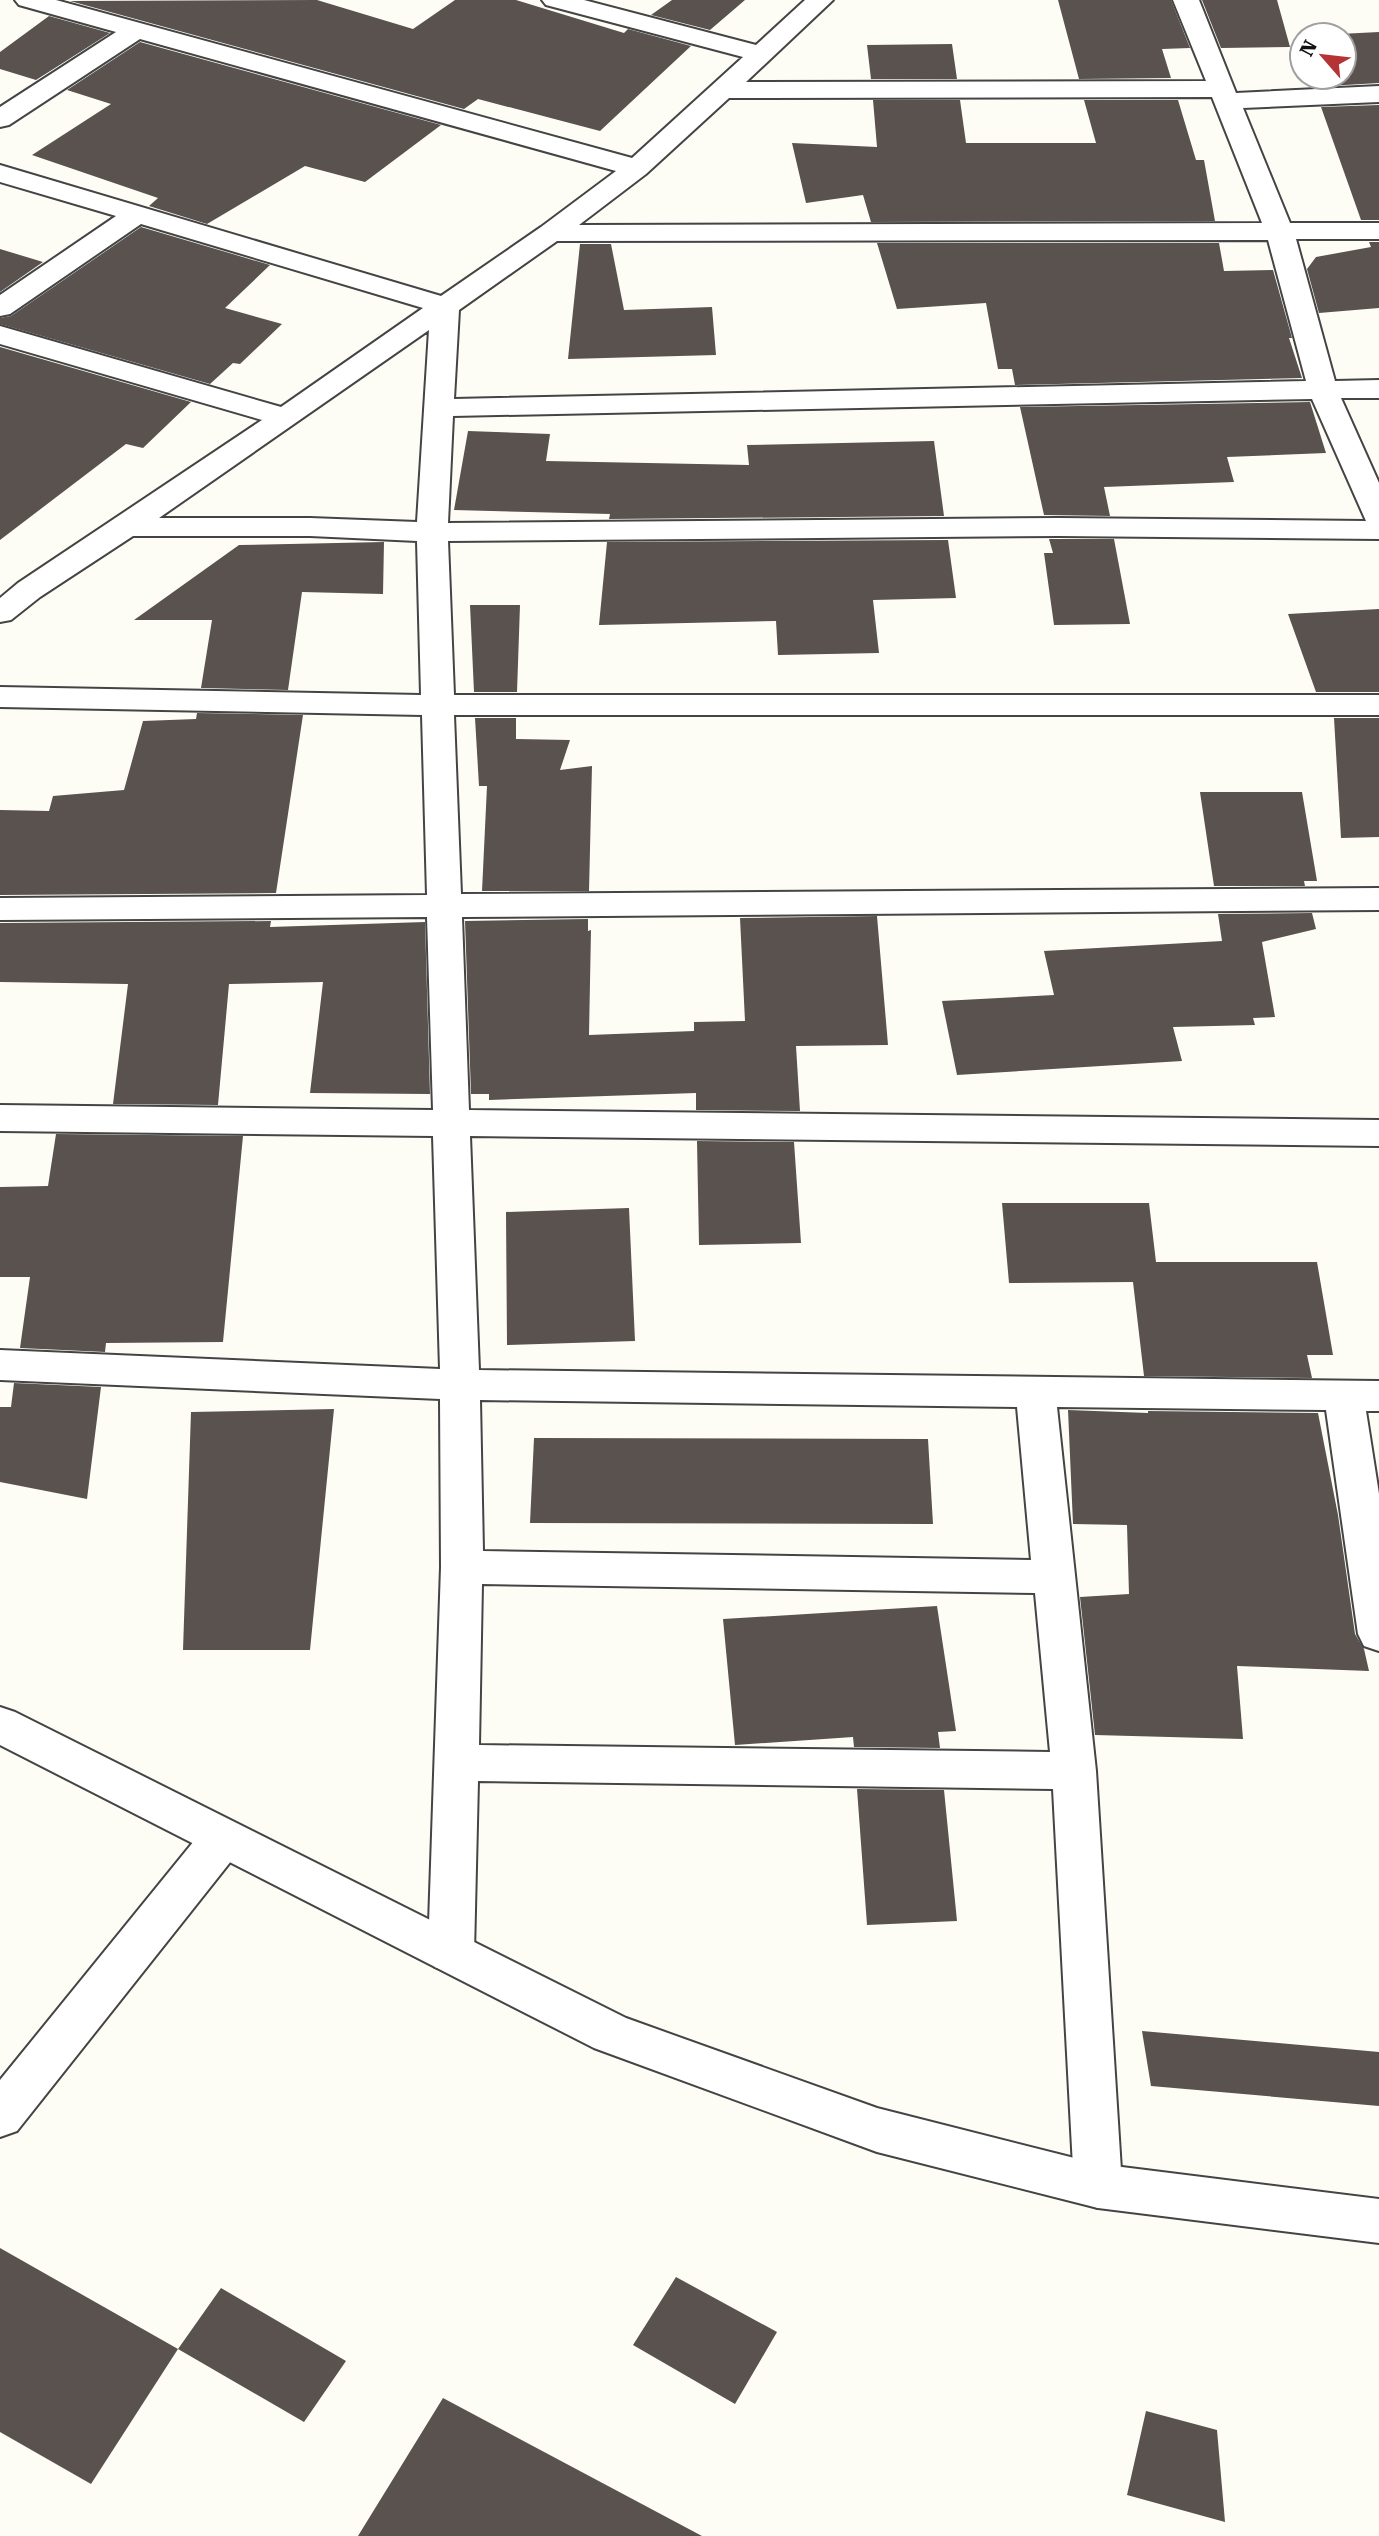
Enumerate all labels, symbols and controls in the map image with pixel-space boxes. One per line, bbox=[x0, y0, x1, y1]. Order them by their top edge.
north arrow bbox=[1288, 21, 1358, 91]
text: N bbox=[1295, 36, 1322, 60]

